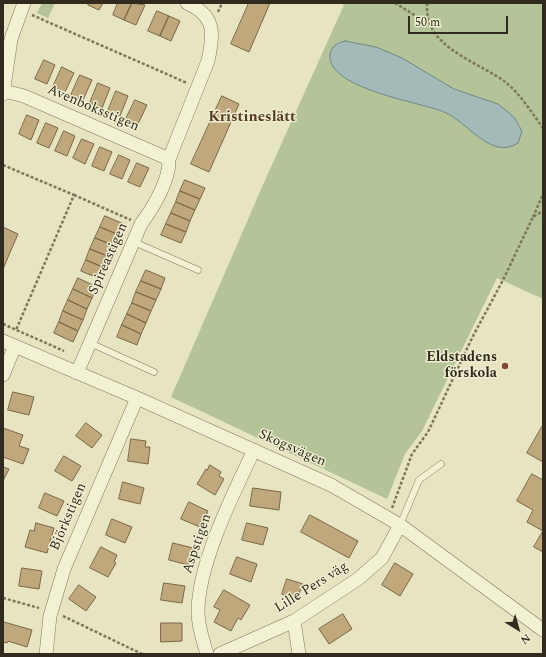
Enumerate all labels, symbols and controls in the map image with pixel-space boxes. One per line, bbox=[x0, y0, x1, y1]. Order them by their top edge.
scale bar bbox=[410, 8, 510, 34]
text: 50 m bbox=[415, 13, 440, 32]
street label: Avenboksstigen bbox=[45, 82, 141, 136]
district label: Kristineslätt bbox=[208, 109, 296, 127]
street label: Spireastigen bbox=[86, 221, 132, 297]
place label: Eldstadens förskola bbox=[426, 350, 497, 382]
marker: Eldstadens förskola bbox=[500, 361, 510, 371]
street label: Skogsvägen bbox=[256, 427, 328, 471]
street label: Björkstigen bbox=[47, 481, 91, 553]
street label: Aspstigen bbox=[180, 512, 216, 576]
street label: Lille Pers väg bbox=[272, 559, 352, 617]
north arrow bbox=[498, 609, 538, 649]
text: N bbox=[517, 629, 534, 648]

